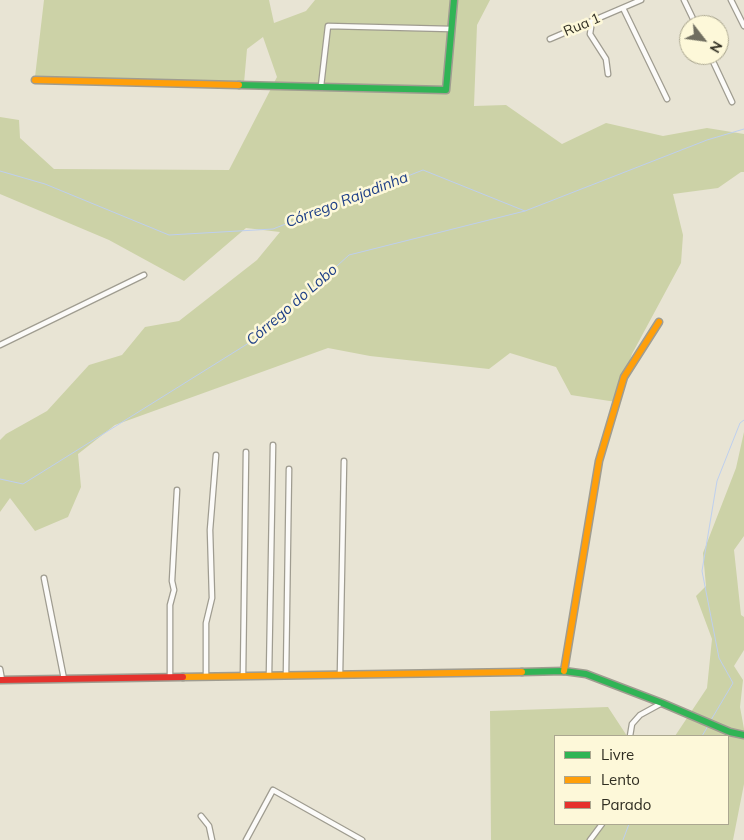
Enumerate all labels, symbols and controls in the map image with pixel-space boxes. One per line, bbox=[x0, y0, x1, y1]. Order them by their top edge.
street label: Rua 1 bbox=[561, 10, 603, 40]
north arrow bbox=[679, 15, 729, 65]
text: N bbox=[706, 38, 727, 56]
water label: Córrego Rajadinha bbox=[283, 168, 411, 232]
water label: Córrego do Lobo bbox=[243, 261, 341, 349]
legend bbox=[554, 735, 729, 825]
text: Livre bbox=[601, 745, 634, 764]
text: Lento bbox=[601, 770, 640, 789]
text: Parado bbox=[601, 795, 651, 814]

